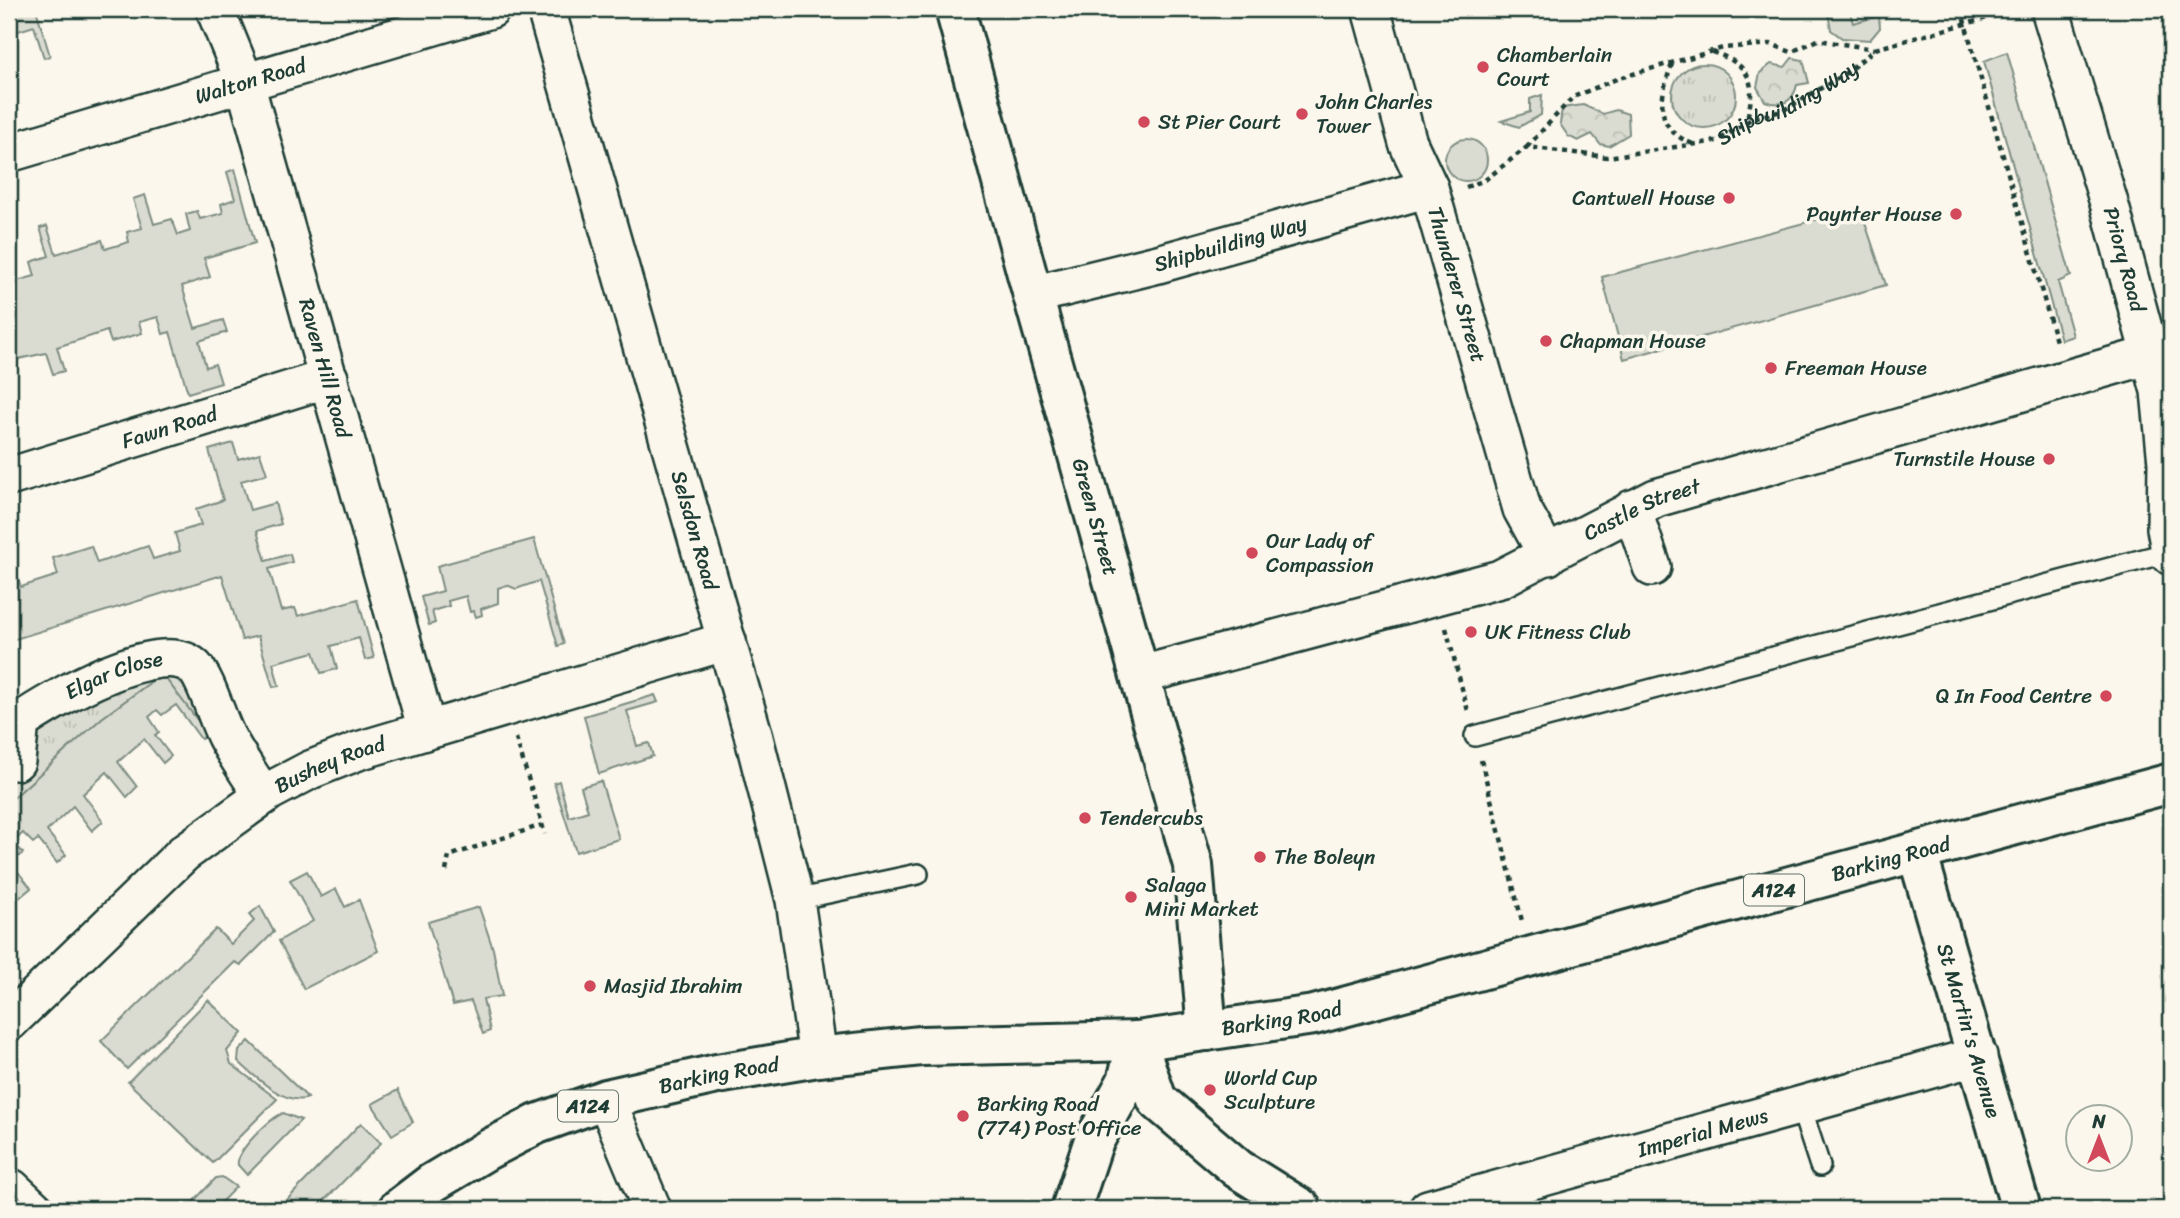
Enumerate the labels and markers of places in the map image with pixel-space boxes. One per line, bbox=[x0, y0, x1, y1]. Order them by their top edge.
place label: Chamberlain Court bbox=[1497, 36, 1612, 98]
marker: Chamberlain Court bbox=[1475, 59, 1491, 75]
place label: John Charles Tower bbox=[1315, 83, 1433, 145]
place label: St Pier Court bbox=[1158, 103, 1281, 141]
marker: John Charles Tower bbox=[1294, 106, 1310, 122]
marker: St Pier Court bbox=[1136, 114, 1152, 130]
place label: Cantwell House bbox=[1572, 179, 1715, 217]
marker: Cantwell House bbox=[1721, 190, 1737, 206]
place label: Paynter House bbox=[1806, 195, 1942, 233]
marker: Paynter House bbox=[1948, 206, 1964, 222]
place label: Chapman House bbox=[1560, 322, 1706, 360]
marker: Chapman House bbox=[1538, 333, 1554, 349]
place label: Freeman House bbox=[1785, 349, 1927, 387]
marker: Freeman House bbox=[1763, 360, 1779, 376]
place label: Turnstile House bbox=[1893, 440, 2035, 478]
marker: Turnstile House bbox=[2041, 451, 2057, 467]
place label: Our Lady of Compassion bbox=[1266, 522, 1375, 584]
marker: Our Lady of Compassion bbox=[1244, 545, 1260, 561]
place label: UK Fitness Club bbox=[1485, 613, 1631, 651]
marker: UK Fitness Club bbox=[1463, 624, 1479, 640]
place label: Q In Food Centre bbox=[1936, 677, 2092, 715]
marker: Q In Food Centre bbox=[2098, 688, 2114, 704]
place label: Tendercubs bbox=[1099, 799, 1203, 837]
marker: Tendercubs bbox=[1077, 810, 1093, 826]
place label: The Boleyn bbox=[1274, 838, 1375, 876]
marker: The Boleyn bbox=[1252, 849, 1268, 865]
place label: Salaga Mini Market bbox=[1145, 866, 1259, 928]
marker: Salaga Mini Market bbox=[1123, 889, 1139, 905]
place label: Masjid Ibrahim bbox=[604, 967, 742, 1005]
marker: Masjid Ibrahim bbox=[582, 978, 598, 994]
place label: World Cup Sculpture bbox=[1224, 1059, 1317, 1121]
marker: World Cup Sculpture bbox=[1202, 1082, 1218, 1098]
place label: Barking Road (774) Post Office bbox=[977, 1085, 1142, 1147]
marker: Barking Road (774) Post Office bbox=[955, 1108, 971, 1124]

